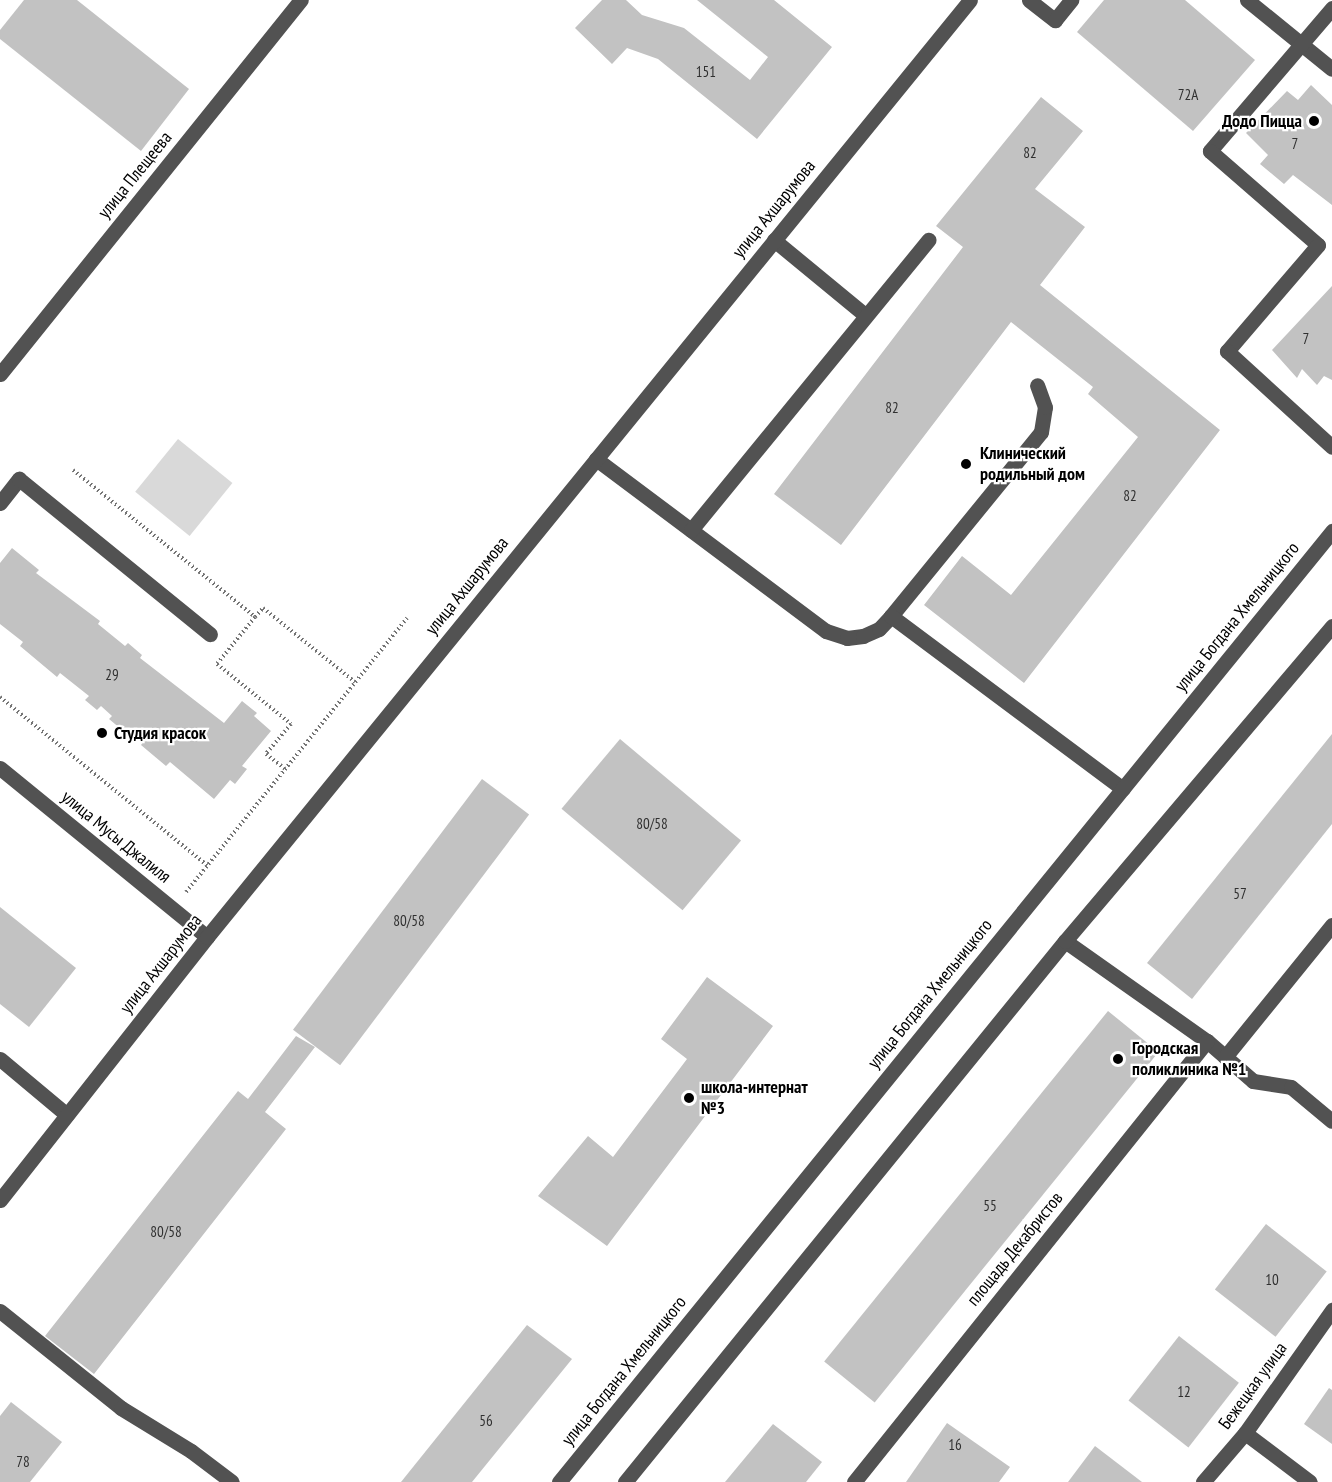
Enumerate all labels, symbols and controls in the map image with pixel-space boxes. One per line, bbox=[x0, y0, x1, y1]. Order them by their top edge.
house number: 151 bbox=[696, 63, 716, 81]
house number: 72А bbox=[1178, 86, 1198, 104]
place label: Додо Пицца bbox=[1222, 110, 1302, 132]
marker: Додо Пицца bbox=[1307, 114, 1321, 128]
street label: улица Плещеева bbox=[94, 127, 176, 223]
house number: 7 bbox=[1292, 135, 1298, 153]
house number: 82 bbox=[1023, 144, 1037, 162]
street label: улица Ахшарумова bbox=[728, 155, 820, 263]
house number: 7 bbox=[1303, 330, 1309, 348]
house number: 82 bbox=[885, 399, 899, 417]
place label: Клинический родильный дом bbox=[980, 443, 1085, 486]
marker: Клинический родильный дом bbox=[957, 455, 975, 473]
house number: 82 bbox=[1123, 487, 1137, 505]
street label: улица Ахшарумова bbox=[421, 532, 513, 640]
street label: улица Богдана Хмельницкого bbox=[1170, 538, 1304, 696]
house number: 29 bbox=[105, 666, 119, 684]
place label: Студия красок bbox=[114, 722, 206, 744]
marker: Студия красок bbox=[95, 726, 109, 740]
street label: улица Мусы Джалиля bbox=[57, 786, 175, 888]
house number: 80/58 bbox=[636, 815, 668, 833]
house number: 57 bbox=[1233, 885, 1247, 903]
street label: улица Ахшарумова bbox=[115, 910, 207, 1018]
house number: 80/58 bbox=[393, 912, 425, 930]
street label: улица Богдана Хмельницкого bbox=[863, 915, 997, 1073]
place label: Городская поликлиника №1 bbox=[1132, 1038, 1246, 1080]
marker: Городская поликлиника №1 bbox=[1109, 1050, 1127, 1068]
place label: школа-интернат №3 bbox=[701, 1077, 808, 1120]
marker: школа-интернат №3 bbox=[682, 1091, 696, 1105]
street label: площадь Декабристов bbox=[962, 1187, 1068, 1311]
house number: 55 bbox=[983, 1197, 997, 1215]
house number: 80/58 bbox=[150, 1223, 182, 1241]
house number: 10 bbox=[1265, 1271, 1279, 1289]
street label: улица Богдана Хмельницкого bbox=[557, 1292, 691, 1450]
street label: Бежецкая улица bbox=[1214, 1338, 1292, 1434]
house number: 12 bbox=[1177, 1383, 1191, 1401]
house number: 56 bbox=[479, 1412, 493, 1430]
house number: 16 bbox=[948, 1436, 962, 1454]
house number: 78 bbox=[16, 1453, 30, 1471]

